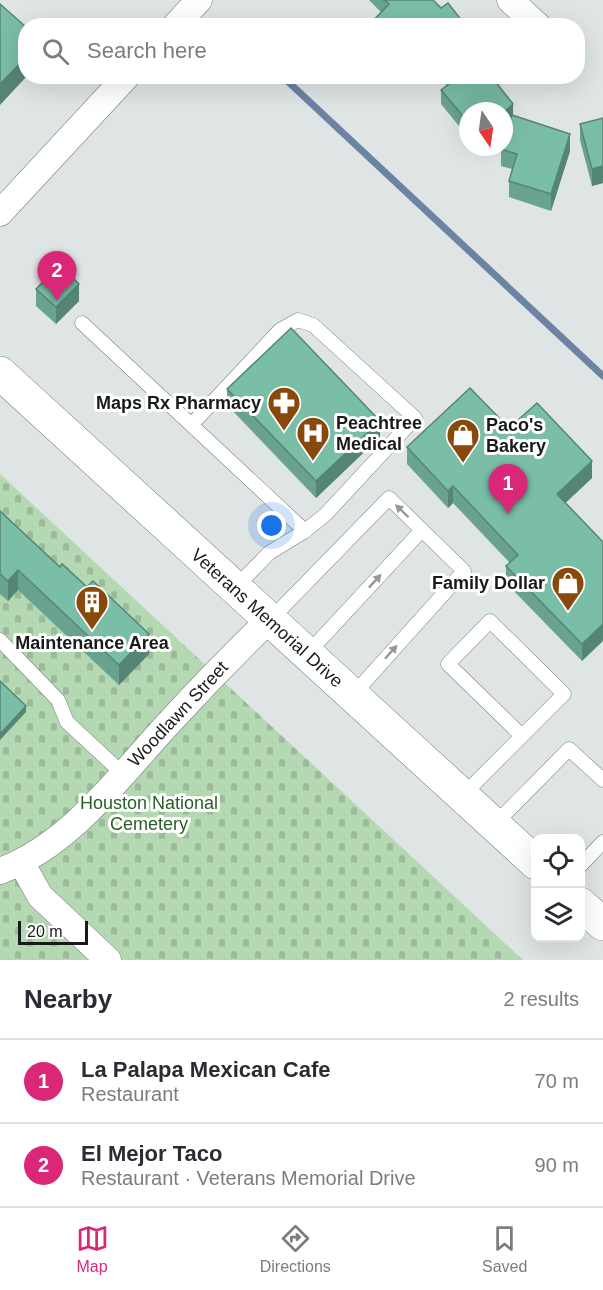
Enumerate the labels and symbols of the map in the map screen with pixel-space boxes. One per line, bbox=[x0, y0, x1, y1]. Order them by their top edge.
north arrow bbox=[459, 102, 513, 156]
pin: 2 bbox=[38, 252, 76, 301]
pharmacy icon: Maps Rx Pharmacy bbox=[266, 385, 302, 432]
place label: Maps Rx Pharmacy bbox=[96, 393, 261, 413]
place label: Peachtree Medical bbox=[336, 413, 422, 454]
hospital icon: Peachtree Medical bbox=[295, 415, 331, 462]
place label: Paco's Bakery bbox=[486, 415, 546, 456]
shop icon: Paco's Bakery bbox=[445, 417, 481, 464]
pin: 1 bbox=[488, 464, 528, 514]
one-way arrow bbox=[395, 504, 410, 518]
your location bbox=[257, 511, 286, 540]
street label: Veterans Memorial Drive bbox=[187, 545, 347, 691]
shop icon: Family Dollar bbox=[550, 565, 586, 612]
one-way arrow bbox=[368, 573, 382, 588]
place label: Family Dollar bbox=[432, 573, 545, 593]
building icon: Maintenance Area bbox=[74, 584, 110, 631]
place label: Maintenance Area bbox=[15, 633, 170, 653]
one-way arrow bbox=[384, 645, 398, 660]
street label: Woodlawn Street bbox=[124, 657, 232, 771]
park label: Houston National Cemetery bbox=[80, 793, 218, 834]
scale bar bbox=[18, 918, 88, 946]

